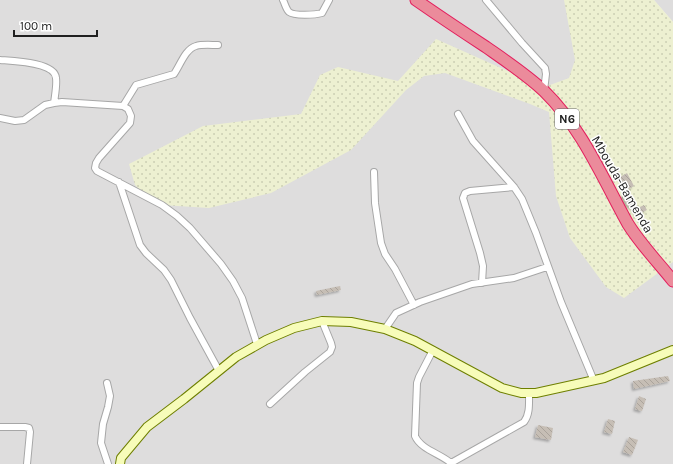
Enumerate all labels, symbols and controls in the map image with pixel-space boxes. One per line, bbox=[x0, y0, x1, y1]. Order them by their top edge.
scale bar bbox=[14, 12, 97, 38]
text: 100 m bbox=[20, 19, 52, 33]
road number: N6 bbox=[555, 109, 579, 129]
street label: Mbouda-Bamenda bbox=[589, 133, 657, 236]

